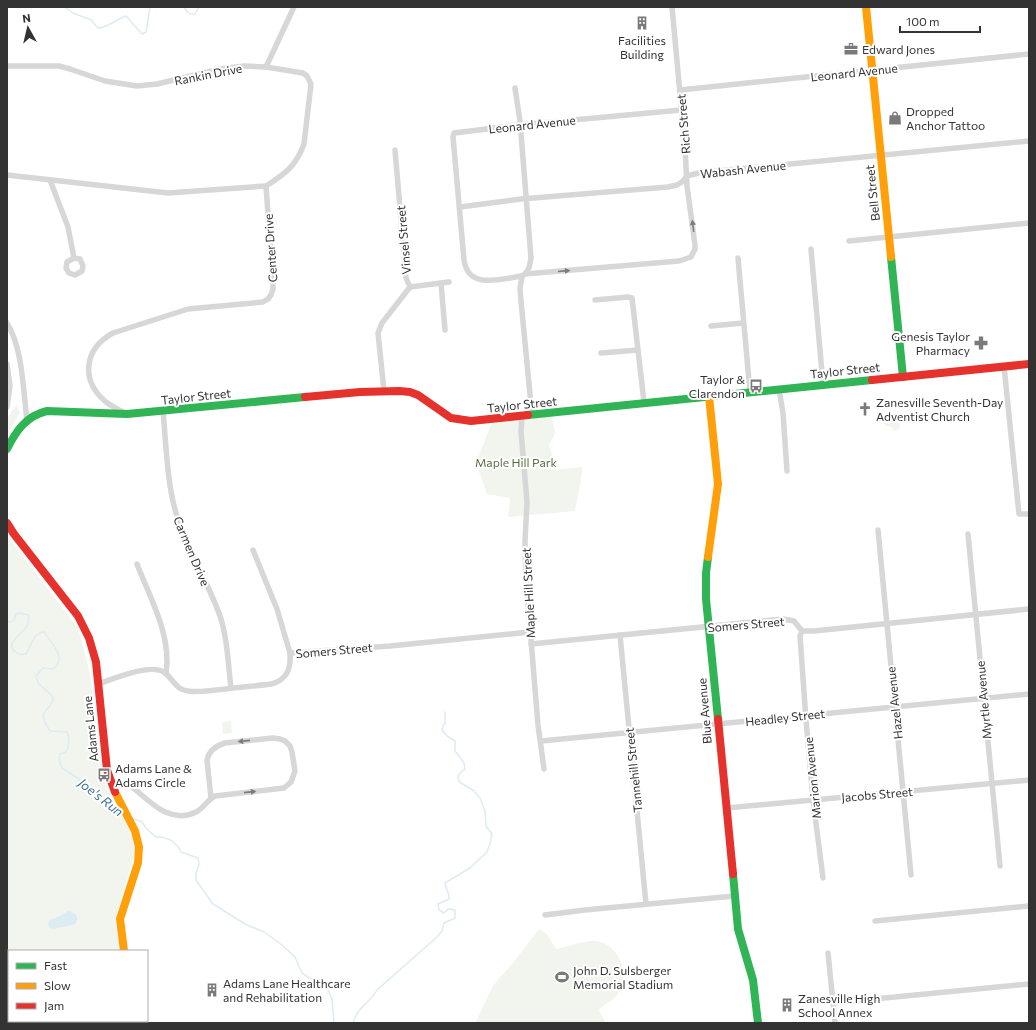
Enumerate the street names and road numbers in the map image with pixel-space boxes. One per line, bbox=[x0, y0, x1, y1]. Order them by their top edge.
street label: Leonard Avenue bbox=[810, 60, 898, 84]
street label: Rankin Drive bbox=[173, 61, 243, 87]
street label: Rich Street bbox=[673, 93, 693, 155]
street label: Leonard Avenue bbox=[488, 112, 576, 136]
street label: Wabash Avenue bbox=[700, 158, 786, 180]
street label: Bell Street bbox=[862, 164, 882, 222]
street label: Vinsel Street bbox=[393, 205, 413, 275]
street label: Center Drive bbox=[261, 213, 279, 283]
street label: Taylor Street bbox=[809, 359, 881, 381]
street label: Taylor Street bbox=[160, 385, 232, 407]
street label: Taylor Street bbox=[486, 393, 558, 415]
street label: Carmen Drive bbox=[171, 514, 213, 588]
street label: Maple Hill Street bbox=[519, 547, 537, 639]
street label: Somers Street bbox=[707, 614, 785, 634]
street label: Somers Street bbox=[295, 640, 373, 660]
street label: Myrtle Avenue bbox=[973, 660, 993, 740]
street label: Hazel Avenue bbox=[883, 666, 905, 740]
street label: Blue Avenue bbox=[694, 677, 714, 745]
street label: Adams Lane bbox=[80, 696, 100, 762]
street label: Headley Street bbox=[744, 706, 826, 728]
street label: Tannehill Street bbox=[622, 727, 644, 813]
street label: Marion Avenue bbox=[801, 737, 823, 819]
street label: Jacobs Street bbox=[841, 784, 913, 805]

